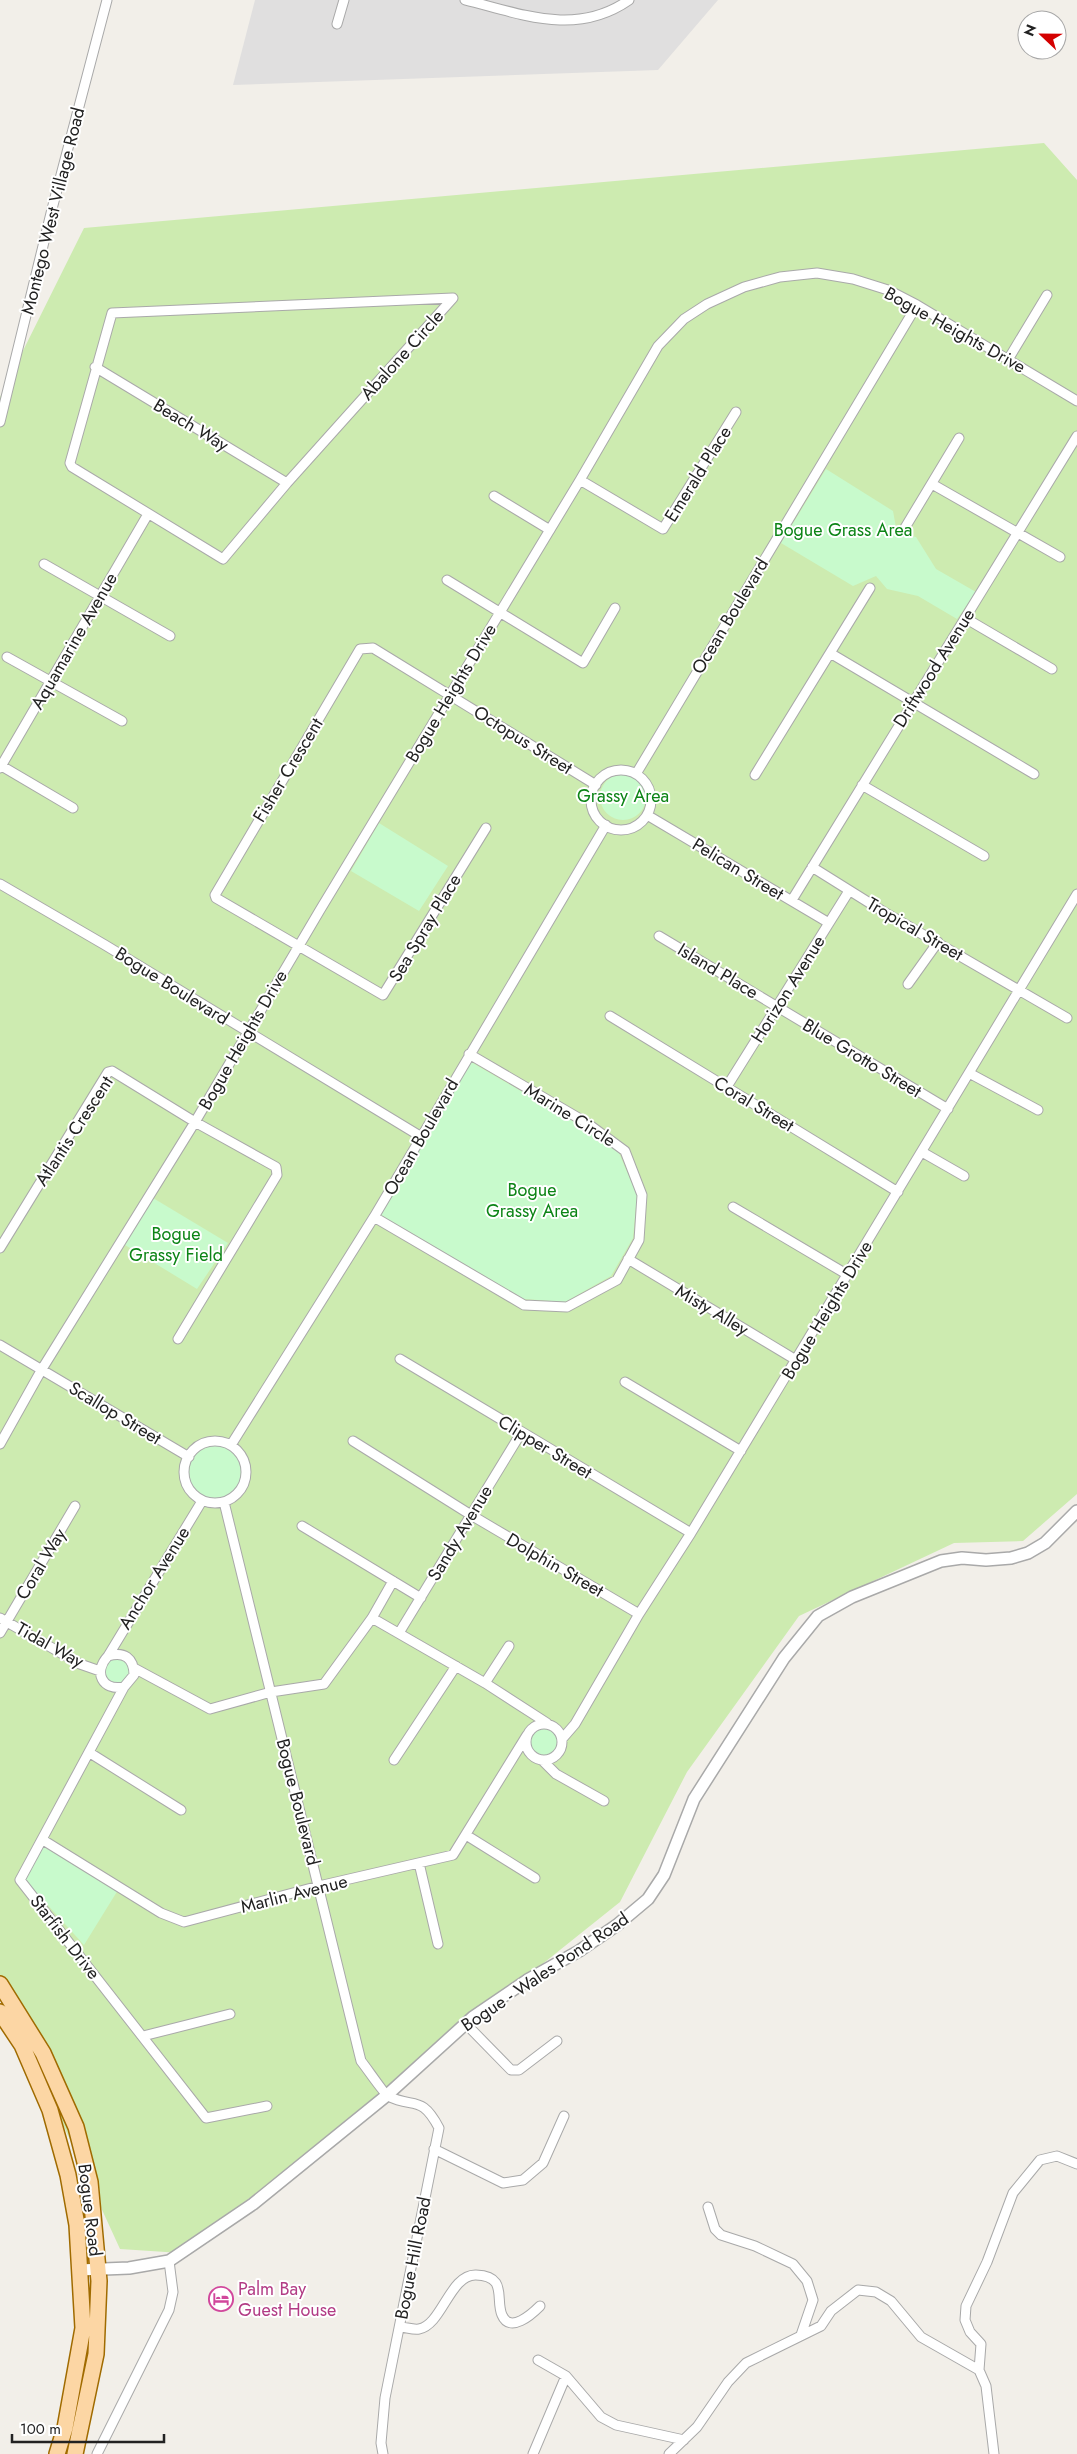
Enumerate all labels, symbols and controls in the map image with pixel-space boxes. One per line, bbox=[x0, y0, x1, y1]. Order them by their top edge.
north arrow bbox=[1017, 10, 1067, 60]
text: N bbox=[1019, 21, 1041, 39]
street label: Montego West Village Road bbox=[15, 105, 91, 317]
street label: Bogue Heights Drive bbox=[880, 280, 1030, 380]
street label: Abalone Circle bbox=[354, 304, 450, 406]
street label: Beach Way bbox=[148, 392, 234, 458]
street label: Emerald Place bbox=[658, 421, 738, 527]
park label: Bogue Grass Area bbox=[774, 517, 912, 543]
street label: Ocean Boulevard bbox=[685, 553, 775, 679]
street label: Aquamarine Avenue bbox=[24, 568, 124, 714]
street label: Driftwood Avenue bbox=[887, 603, 981, 733]
street label: Bogue Heights Drive bbox=[399, 619, 503, 767]
street label: Octopus Street bbox=[468, 699, 578, 781]
street label: Fisher Crescent bbox=[247, 712, 330, 827]
park label: Grassy Area bbox=[577, 783, 669, 809]
street label: Pelican Street bbox=[687, 831, 789, 907]
street label: Sea Spray Place bbox=[382, 869, 468, 987]
street label: Tropical Street bbox=[862, 891, 969, 967]
street label: Horizon Avenue bbox=[745, 930, 831, 1048]
street label: Island Place bbox=[673, 937, 763, 1005]
street label: Bogue Boulevard bbox=[110, 941, 234, 1031]
street label: Bogue Heights Drive bbox=[192, 965, 294, 1115]
street label: Blue Grotto Street bbox=[798, 1012, 927, 1104]
street label: Atlantis Crescent bbox=[29, 1070, 120, 1191]
street label: Coral Street bbox=[709, 1070, 800, 1139]
street label: Ocean Boulevard bbox=[377, 1074, 465, 1200]
street label: Marine Circle bbox=[519, 1077, 621, 1153]
park label: Bogue Grassy Area bbox=[486, 1177, 578, 1224]
park label: Bogue Grassy Field bbox=[129, 1221, 223, 1268]
street label: Bogue Heights Drive bbox=[775, 1236, 879, 1384]
street label: Misty Alley bbox=[670, 1278, 754, 1342]
street label: Scallop Street bbox=[64, 1375, 167, 1451]
street label: Clipper Street bbox=[493, 1409, 597, 1486]
street label: Sandy Avenue bbox=[421, 1480, 499, 1586]
street label: Anchor Avenue bbox=[112, 1522, 196, 1634]
street label: Coral Way bbox=[10, 1523, 73, 1605]
street label: Dolphin Street bbox=[502, 1527, 609, 1604]
street label: Tidal Way bbox=[11, 1616, 89, 1674]
street label: Bogue Boulevard bbox=[270, 1736, 326, 1868]
street label: Marlin Avenue bbox=[238, 1868, 350, 1920]
street label: Starfish Drive bbox=[24, 1889, 106, 1985]
street label: Bogue - Wales Pond Road bbox=[456, 1906, 634, 2038]
street label: Bogue Road bbox=[71, 2162, 109, 2258]
street label: Bogue Hill Road bbox=[388, 2195, 438, 2321]
place label: Palm Bay Guest House bbox=[238, 2276, 336, 2323]
hotel icon: Palm Bay Guest House bbox=[208, 2286, 234, 2312]
scale bar bbox=[12, 2412, 165, 2444]
text: 100 m bbox=[20, 2418, 61, 2440]

